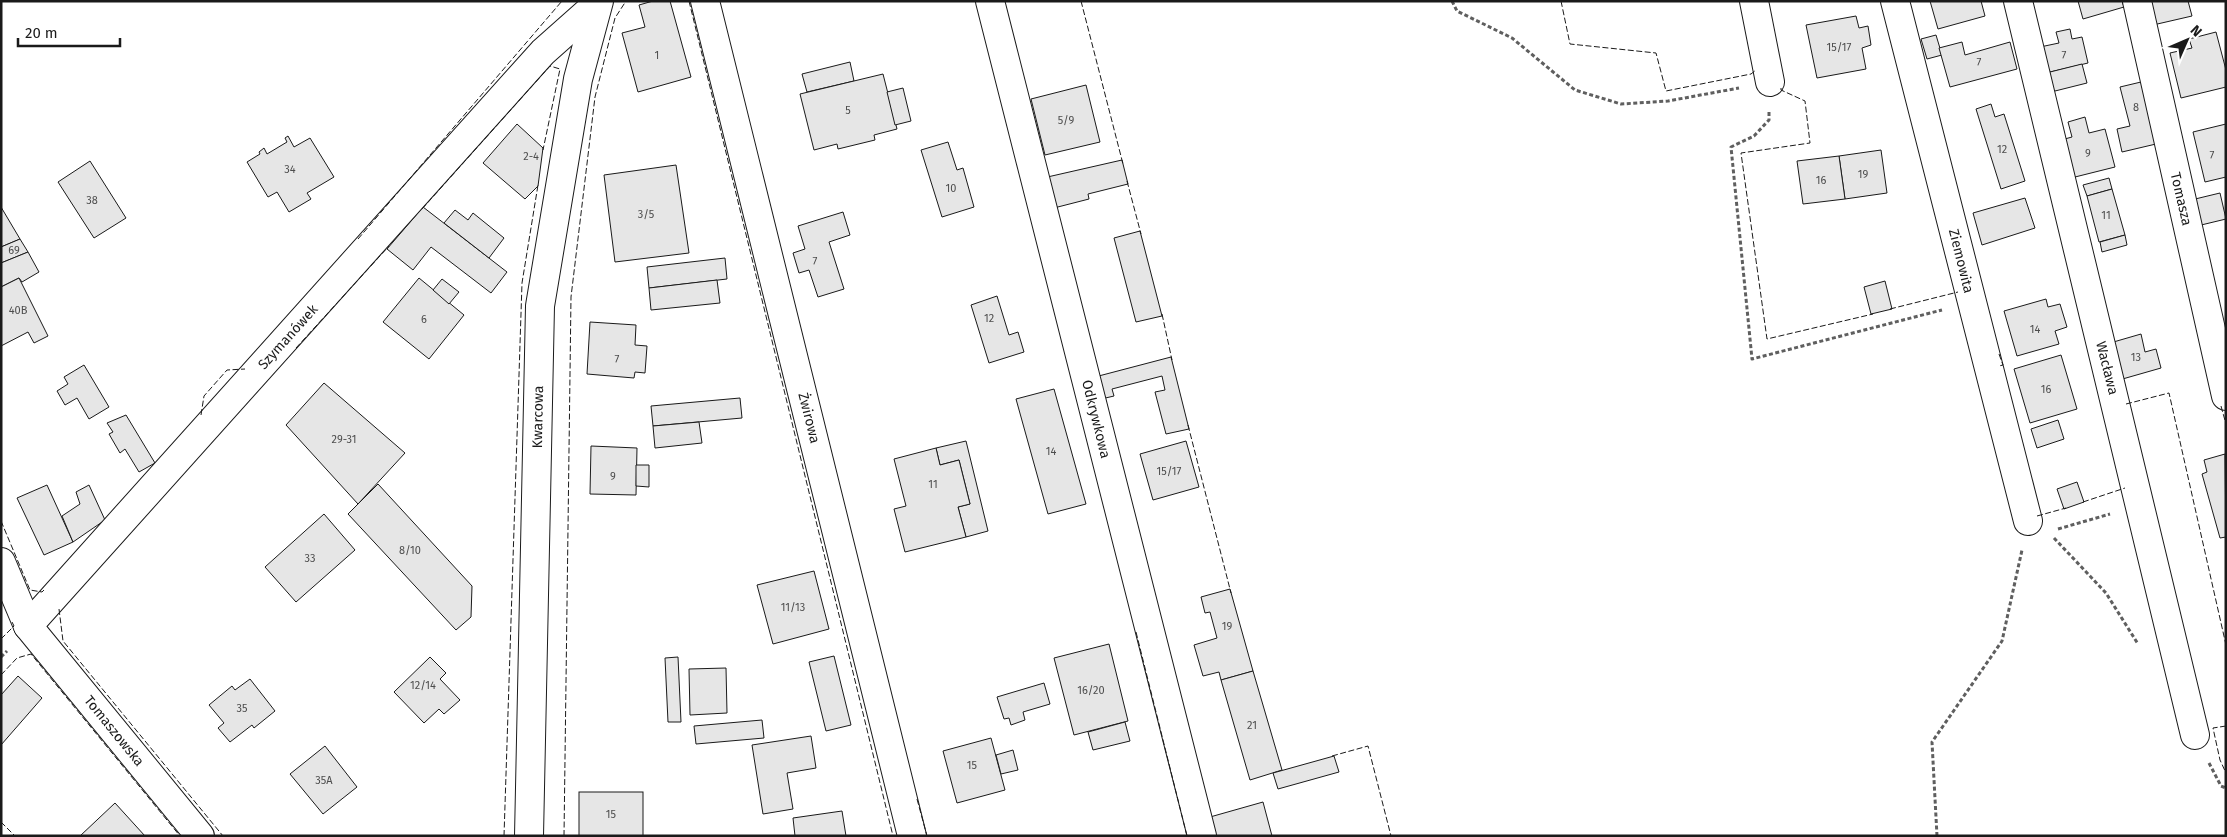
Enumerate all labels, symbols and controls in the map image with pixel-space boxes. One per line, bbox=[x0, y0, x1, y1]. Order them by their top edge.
scale bar bbox=[18, 15, 120, 47]
north arrow bbox=[2162, 15, 2212, 65]
text: N bbox=[2187, 22, 2205, 40]
text: 20 m bbox=[25, 24, 58, 42]
house number: 15/17 bbox=[1827, 41, 1851, 54]
house number: 1 bbox=[655, 49, 659, 62]
house number: 7 bbox=[2062, 49, 2067, 62]
house number: 7 bbox=[1977, 56, 1982, 69]
house number: 8 bbox=[2133, 101, 2139, 114]
house number: 5 bbox=[845, 104, 851, 117]
house number: 5/9 bbox=[1058, 114, 1074, 127]
house number: 12 bbox=[1997, 143, 2007, 156]
house number: 9 bbox=[2085, 147, 2091, 160]
house number: 7 bbox=[2210, 149, 2215, 162]
house number: 2-4 bbox=[523, 150, 539, 163]
house number: 34 bbox=[284, 163, 296, 176]
house number: 19 bbox=[1858, 168, 1868, 181]
street label: Tomasza bbox=[2167, 171, 2195, 227]
house number: 16 bbox=[1816, 174, 1826, 187]
house number: 10 bbox=[946, 182, 956, 195]
house number: 38 bbox=[86, 194, 98, 207]
house number: 3/5 bbox=[638, 208, 655, 221]
house number: 11 bbox=[2101, 209, 2111, 222]
street label: Ziemowita bbox=[1945, 227, 1977, 295]
house number: 69 bbox=[8, 244, 20, 257]
house number: 7 bbox=[813, 255, 818, 268]
street label: Szymanówek bbox=[254, 300, 322, 373]
house number: 40B bbox=[9, 304, 28, 317]
house number: 12 bbox=[984, 312, 994, 325]
house number: 6 bbox=[421, 313, 427, 326]
house number: 14 bbox=[2030, 323, 2040, 336]
street label: Wacława bbox=[2092, 339, 2122, 397]
house number: 13 bbox=[2131, 351, 2141, 364]
house number: 7 bbox=[615, 353, 620, 366]
street label: Odkrywkowa bbox=[1078, 378, 1114, 460]
house number: 16 bbox=[2041, 383, 2051, 396]
street label: Kwarcowa bbox=[529, 385, 547, 449]
street label: Żwirowa bbox=[794, 391, 824, 445]
house number: 29-31 bbox=[332, 433, 356, 446]
house number: 14 bbox=[1046, 445, 1056, 458]
house number: 15/17 bbox=[1157, 465, 1181, 478]
house number: 9 bbox=[610, 470, 616, 483]
house number: 11 bbox=[928, 478, 938, 491]
house number: 8/10 bbox=[399, 544, 421, 557]
house number: 33 bbox=[305, 552, 315, 565]
house number: 11/13 bbox=[781, 601, 805, 614]
house number: 19 bbox=[1222, 620, 1232, 633]
house number: 12/14 bbox=[410, 679, 436, 692]
house number: 16/20 bbox=[1077, 684, 1105, 697]
street label: Tomaszowska bbox=[80, 692, 148, 770]
house number: 35 bbox=[237, 702, 248, 715]
house number: 21 bbox=[1247, 719, 1257, 732]
house number: 15 bbox=[967, 759, 978, 772]
house number: 35A bbox=[315, 774, 333, 787]
house number: 15 bbox=[606, 808, 617, 821]

